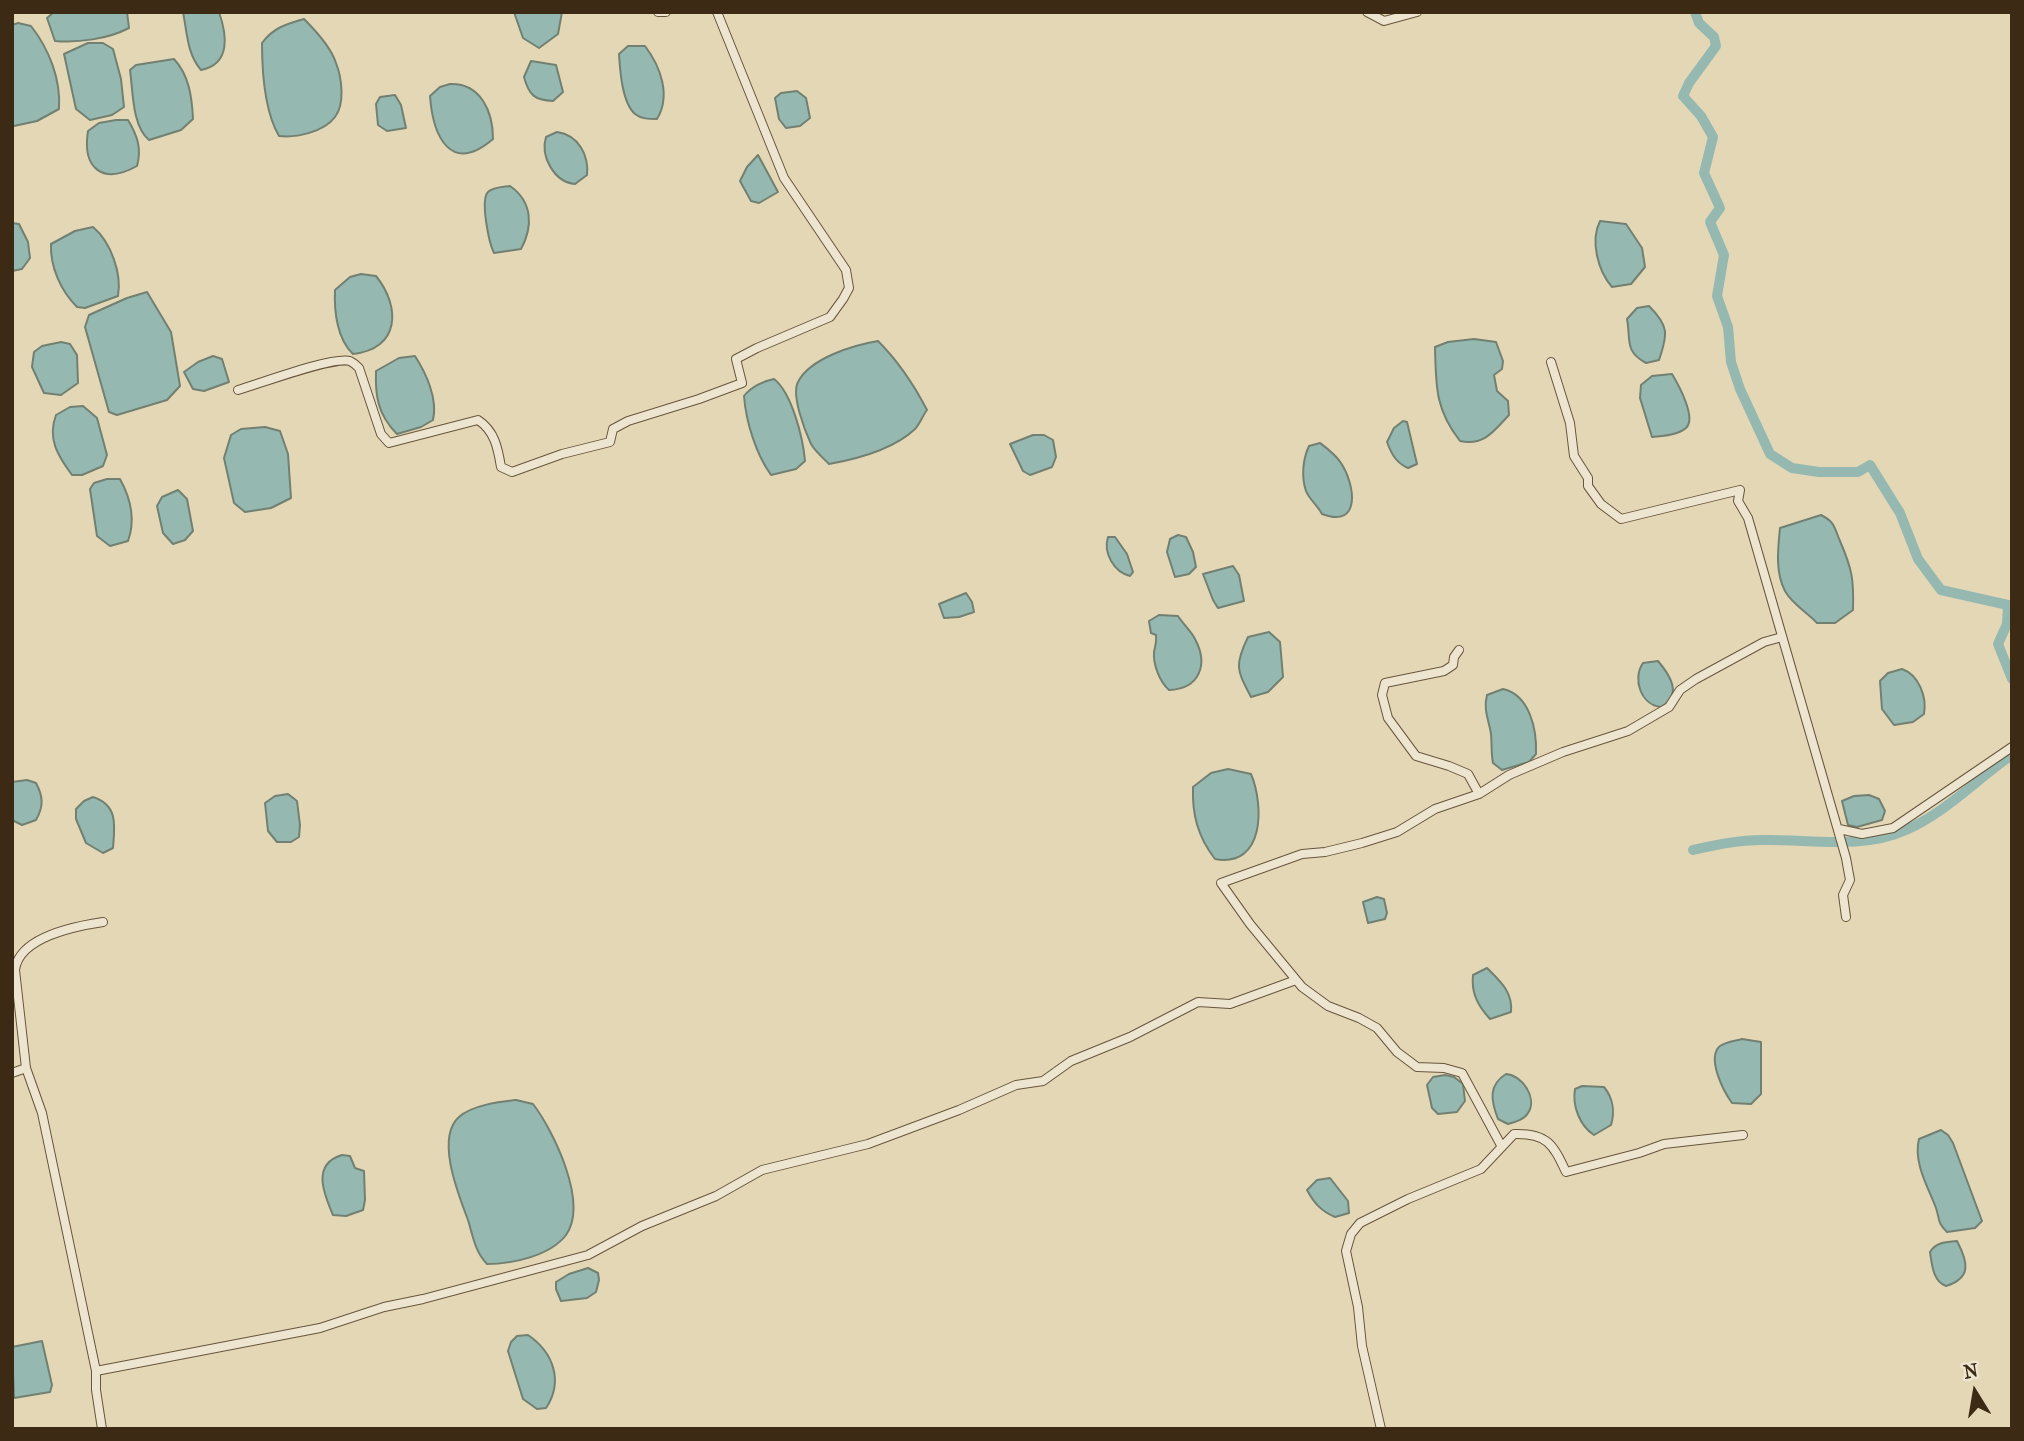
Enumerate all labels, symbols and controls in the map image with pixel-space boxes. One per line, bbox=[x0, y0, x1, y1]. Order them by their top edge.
north arrow bbox=[1940, 1357, 2010, 1427]
text: N bbox=[1962, 1359, 1980, 1384]

